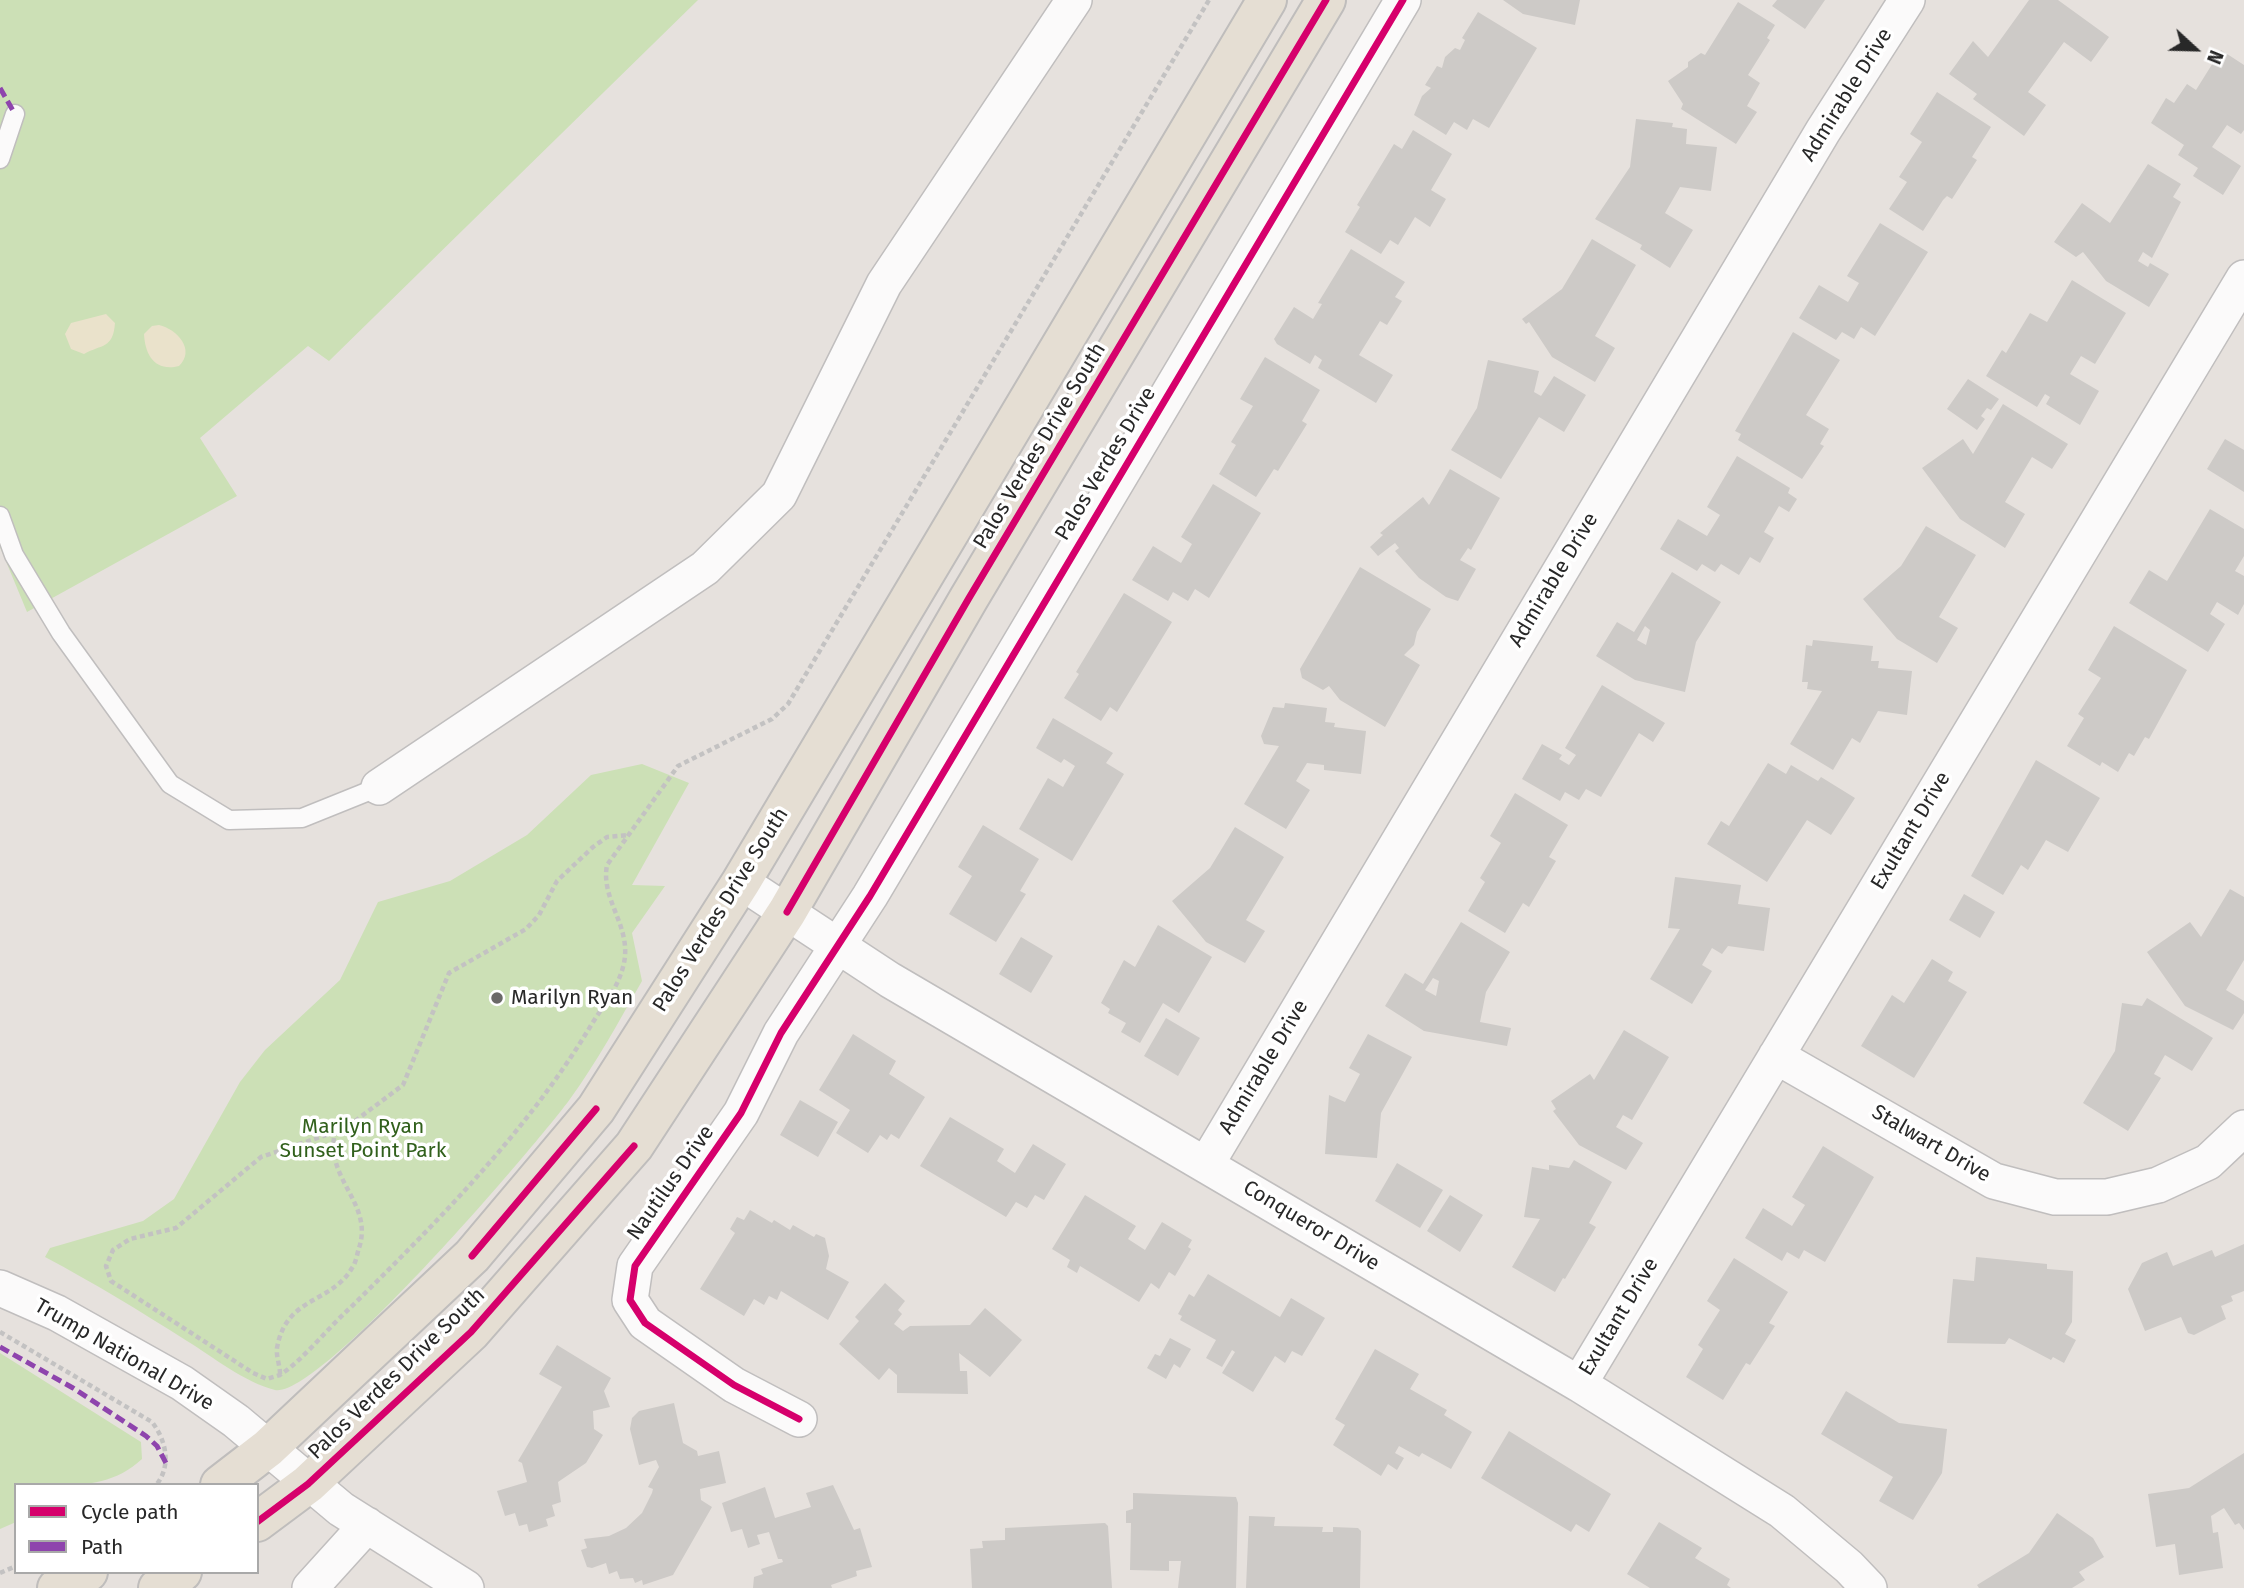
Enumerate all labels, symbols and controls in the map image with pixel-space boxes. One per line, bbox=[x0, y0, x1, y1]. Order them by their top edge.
north arrow bbox=[2160, 14, 2230, 84]
street label: Admirable Drive bbox=[1796, 24, 1898, 166]
text: N bbox=[2202, 47, 2228, 67]
street label: Palos Verdes Drive South bbox=[968, 338, 1112, 554]
street label: Palos Verdes Drive bbox=[1050, 383, 1162, 545]
street label: Admirable Drive bbox=[1504, 508, 1604, 652]
street label: Exultant Drive bbox=[1866, 767, 1956, 895]
street label: Palos Verdes Drive South bbox=[648, 803, 794, 1017]
place label: Marilyn Ryan bbox=[511, 985, 633, 1011]
marker: Marilyn Ryan bbox=[489, 990, 505, 1006]
street label: Admirable Drive bbox=[1214, 995, 1314, 1139]
street label: Stalwart Drive bbox=[1867, 1100, 1995, 1188]
park label: Marilyn Ryan Sunset Point Park bbox=[280, 1114, 446, 1164]
street label: Nautilus Drive bbox=[622, 1121, 720, 1245]
street label: Conqueror Drive bbox=[1238, 1175, 1384, 1277]
street label: Exultant Drive bbox=[1574, 1253, 1664, 1381]
street label: Palos Verdes Drive South bbox=[303, 1283, 491, 1465]
street label: Trump National Drive bbox=[30, 1293, 218, 1417]
legend bbox=[14, 1483, 259, 1574]
text: Cycle path bbox=[81, 1499, 179, 1525]
text: Path bbox=[81, 1534, 123, 1560]

